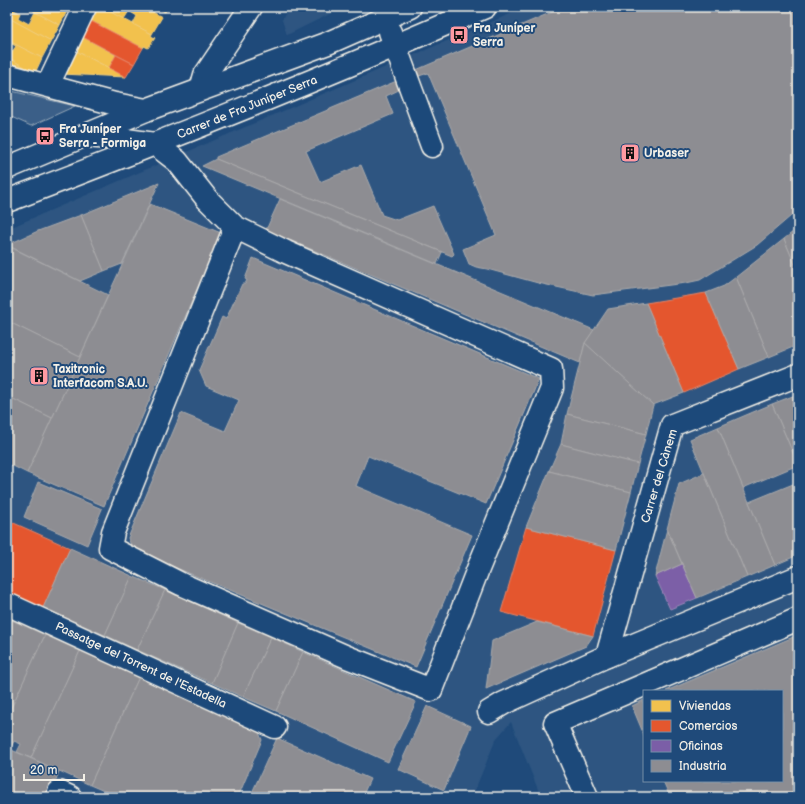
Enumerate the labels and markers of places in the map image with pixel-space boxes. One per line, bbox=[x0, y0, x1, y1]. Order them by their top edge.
place label: Fra Juníper Serra bbox=[473, 21, 536, 50]
bus stop icon: Fra Juníper Serra bbox=[448, 24, 470, 46]
place label: Fra Juníper Serra - Formiga bbox=[59, 122, 146, 151]
bus stop icon: Fra Juníper Serra - Formiga bbox=[34, 125, 56, 147]
building icon: Urbaser bbox=[619, 142, 641, 164]
place label: Urbaser bbox=[644, 146, 689, 161]
place label: Taxitronic Interfacom S.A.U. bbox=[53, 362, 148, 391]
building icon: Taxitronic Interfacom S.A.U. bbox=[28, 365, 50, 387]

